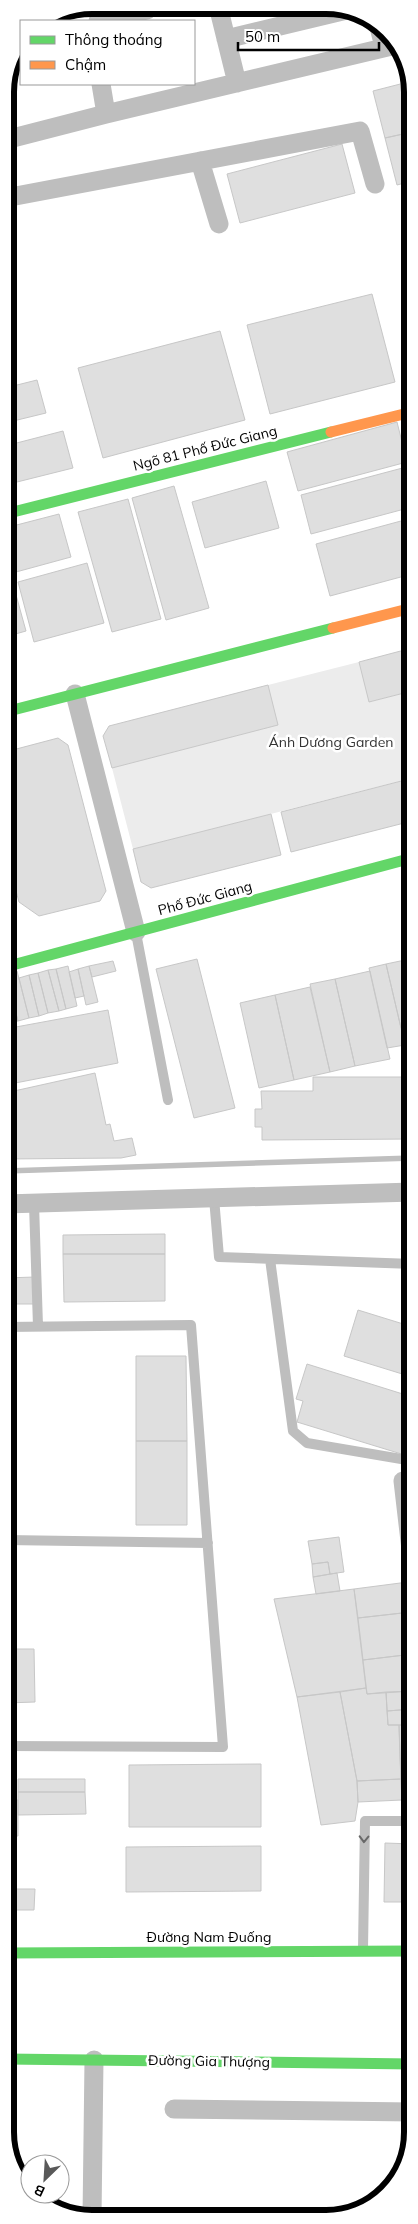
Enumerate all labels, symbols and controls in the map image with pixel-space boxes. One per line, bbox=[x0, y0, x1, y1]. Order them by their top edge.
legend bbox=[20, 20, 195, 85]
scale bar bbox=[238, 20, 379, 52]
text: 50 m bbox=[245, 27, 280, 46]
text: Thông thoáng bbox=[65, 30, 163, 49]
text: Chậm bbox=[65, 55, 106, 74]
street label: Ngõ 81 Phố Đức Giang bbox=[131, 421, 279, 475]
park label: Ánh Dương Garden bbox=[268, 733, 394, 751]
street label: Phố Đức Giang bbox=[156, 877, 254, 919]
one-way arrow bbox=[359, 1835, 370, 1843]
street label: Đường Nam Đuống bbox=[147, 1928, 271, 1946]
street label: Đường Gia Thượng bbox=[148, 2051, 270, 2071]
north arrow bbox=[20, 2154, 70, 2204]
text: B bbox=[31, 2180, 48, 2201]

